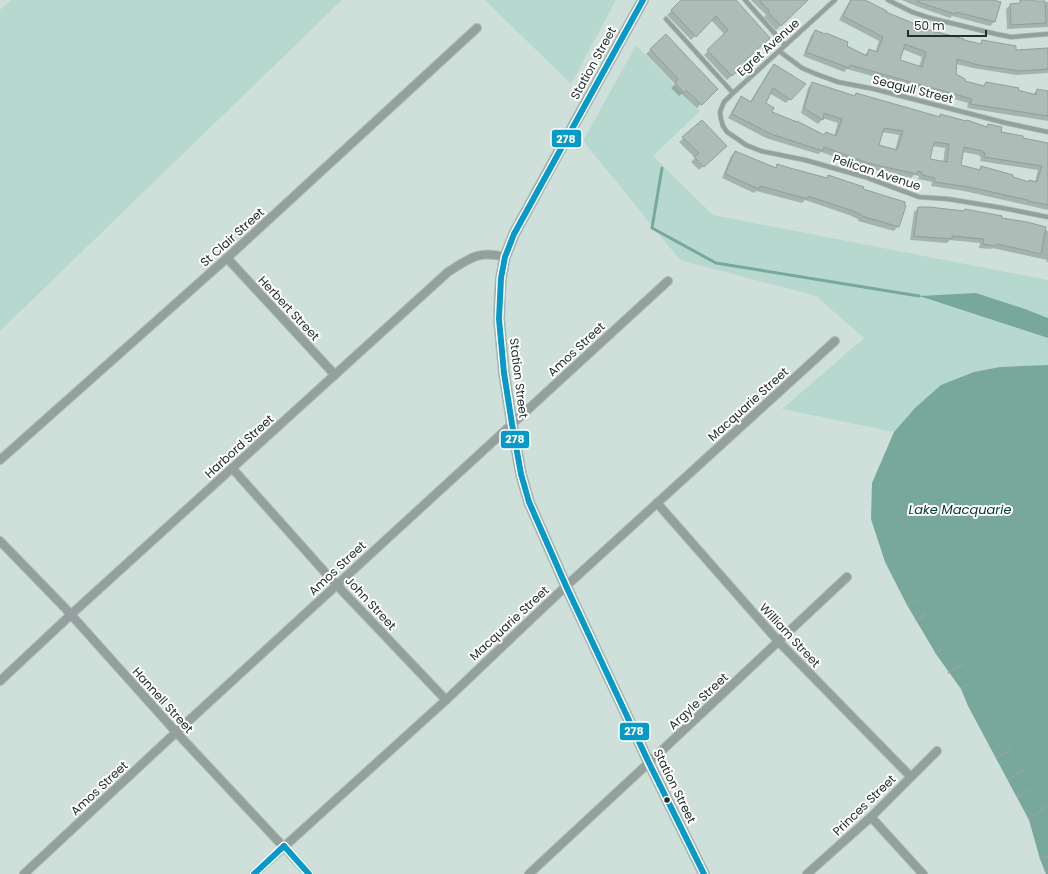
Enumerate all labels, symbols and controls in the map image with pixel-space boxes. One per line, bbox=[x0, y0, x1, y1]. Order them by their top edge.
scale bar bbox=[908, 12, 986, 38]
street label: Egret Avenue bbox=[733, 14, 803, 80]
text: 50 m bbox=[914, 17, 945, 34]
street label: Station Street bbox=[566, 24, 620, 102]
street label: Seagull Street bbox=[871, 71, 955, 107]
line badge: 278 bbox=[551, 129, 582, 148]
text: 278 bbox=[556, 131, 576, 147]
street label: Pelican Avenue bbox=[831, 150, 923, 194]
street label: St Clair Street bbox=[196, 204, 268, 270]
street label: Herbert Street bbox=[254, 272, 324, 344]
street label: Amos Street bbox=[544, 318, 608, 380]
street label: Station Street bbox=[506, 337, 532, 419]
street label: Macquarie Street bbox=[704, 363, 792, 445]
street label: Harbord Street bbox=[201, 410, 277, 482]
line badge: 278 bbox=[500, 430, 530, 449]
text: 278 bbox=[505, 431, 525, 447]
water label: Lake Macquarie bbox=[909, 500, 1011, 519]
street label: Amos Street bbox=[305, 537, 369, 599]
street label: John Street bbox=[342, 572, 400, 634]
street label: Macquarie Street bbox=[466, 582, 552, 664]
street label: William Street bbox=[756, 599, 824, 671]
street label: Hannell Street bbox=[129, 663, 197, 737]
street label: Argyle Street bbox=[664, 669, 732, 733]
line badge: 278 bbox=[619, 722, 650, 741]
text: 278 bbox=[624, 723, 644, 739]
street label: Station Street bbox=[650, 746, 700, 826]
street label: Amos Street bbox=[67, 757, 131, 819]
street label: Princes Street bbox=[829, 771, 899, 839]
unlabelled marker bbox=[662, 795, 672, 805]

